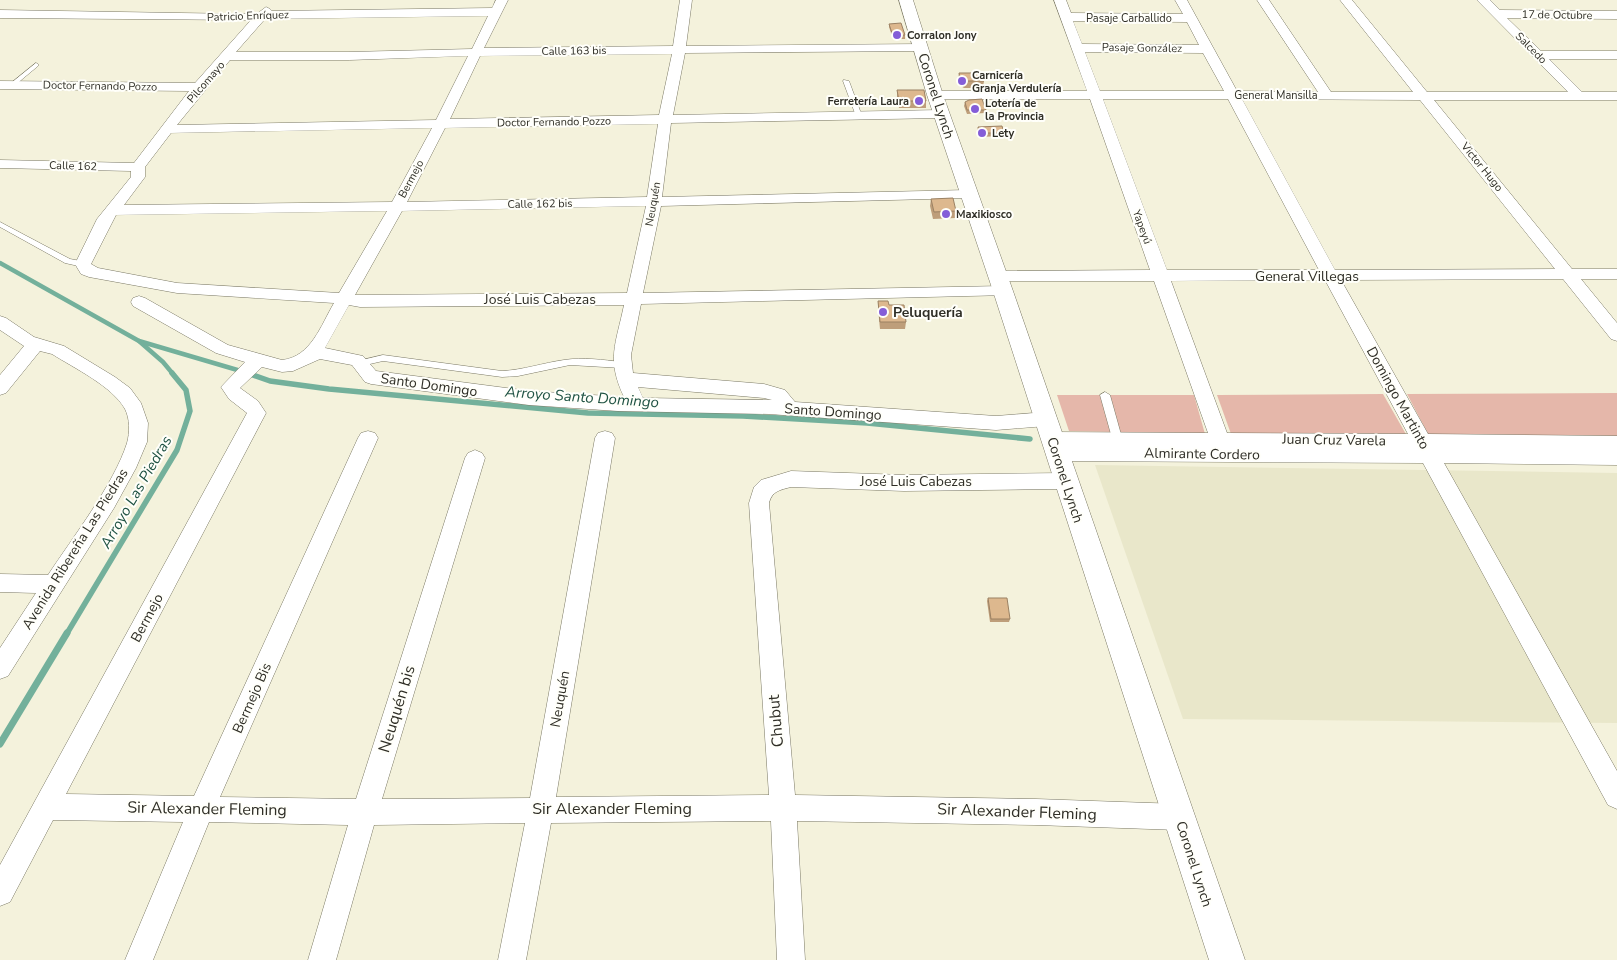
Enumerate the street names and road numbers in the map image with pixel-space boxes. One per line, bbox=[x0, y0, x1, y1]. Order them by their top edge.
street label: Patricio Enríquez bbox=[207, 7, 289, 25]
street label: 17 de Octubre bbox=[1521, 7, 1593, 23]
street label: Pasaje Carballido bbox=[1086, 11, 1172, 26]
street label: Salcedo bbox=[1512, 29, 1550, 67]
street label: Pasaje González bbox=[1102, 40, 1182, 56]
street label: Calle 163 bis bbox=[541, 43, 607, 59]
street label: Coronel Lynch bbox=[913, 51, 959, 141]
street label: Pilcomayo bbox=[184, 58, 228, 106]
street label: Doctor Fernando Pozzo bbox=[43, 78, 157, 94]
street label: General Mansilla bbox=[1234, 88, 1318, 103]
street label: Doctor Fernando Pozzo bbox=[497, 114, 611, 130]
street label: Victor Hugo bbox=[1457, 139, 1506, 195]
street label: Bermejo bbox=[395, 157, 427, 201]
street label: Calle 162 bbox=[49, 158, 97, 174]
street label: Neuquén bbox=[642, 181, 664, 227]
street label: Calle 162 bis bbox=[507, 196, 573, 212]
street label: Yapeyú bbox=[1129, 207, 1155, 246]
street label: General Villegas bbox=[1255, 267, 1359, 286]
street label: José Luis Cabezas bbox=[483, 290, 596, 309]
street label: Domingo Martinto bbox=[1362, 343, 1434, 453]
street label: Santo Domingo bbox=[379, 369, 479, 401]
street label: Santo Domingo bbox=[784, 399, 883, 425]
street label: Juan Cruz Varela bbox=[1281, 430, 1386, 450]
street label: Coronel Lynch bbox=[1042, 435, 1088, 525]
street label: Almirante Cordero bbox=[1144, 443, 1260, 465]
street label: Avenida Ribereña Las Piedras bbox=[18, 465, 133, 633]
street label: José Luis Cabezas bbox=[859, 472, 972, 491]
street label: Bermejo bbox=[126, 590, 168, 646]
street label: Bermejo Bis bbox=[228, 659, 276, 736]
street label: Neuquén bis bbox=[373, 663, 421, 755]
street label: Neuquén bbox=[546, 669, 574, 729]
street label: Chubut bbox=[763, 693, 789, 748]
street label: Sir Alexander Fleming bbox=[127, 797, 287, 821]
street label: Sir Alexander Fleming bbox=[532, 798, 692, 820]
street label: Sir Alexander Fleming bbox=[937, 798, 1097, 826]
street label: Coronel Lynch bbox=[1171, 819, 1217, 909]

